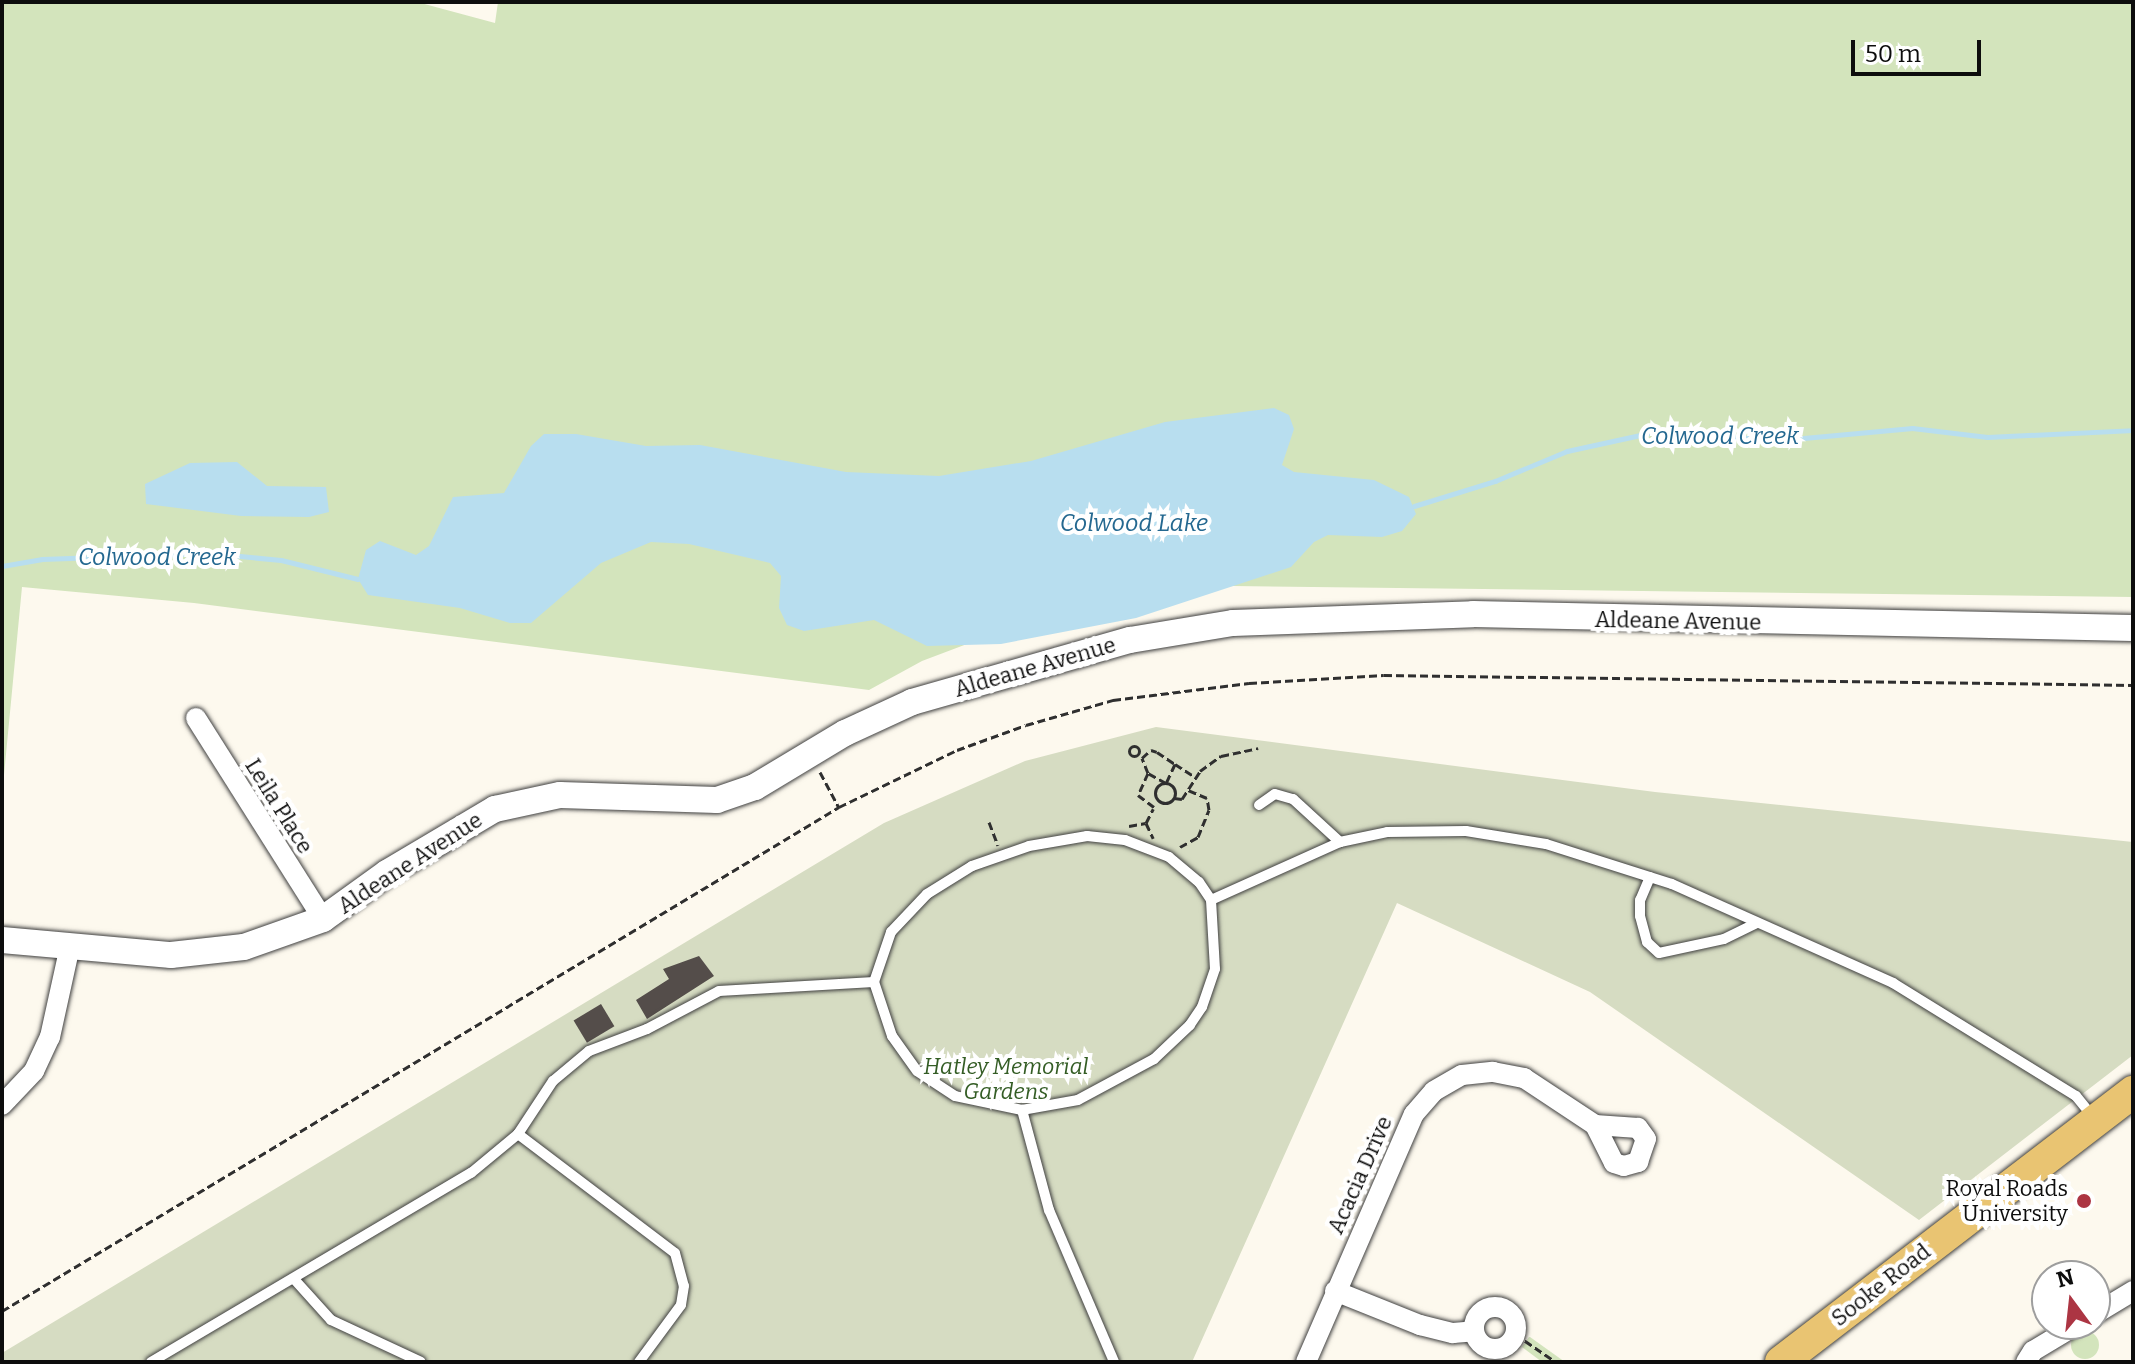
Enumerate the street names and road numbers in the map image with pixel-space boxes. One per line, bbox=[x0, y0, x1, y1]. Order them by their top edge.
street label: Aldeane Avenue bbox=[1595, 606, 1761, 636]
street label: Aldeane Avenue bbox=[951, 631, 1119, 703]
street label: Leila Place bbox=[240, 754, 318, 858]
street label: Aldeane Avenue bbox=[333, 807, 487, 919]
street label: Acacia Drive bbox=[1322, 1112, 1398, 1238]
street label: Sooke Road bbox=[1826, 1238, 1936, 1332]

